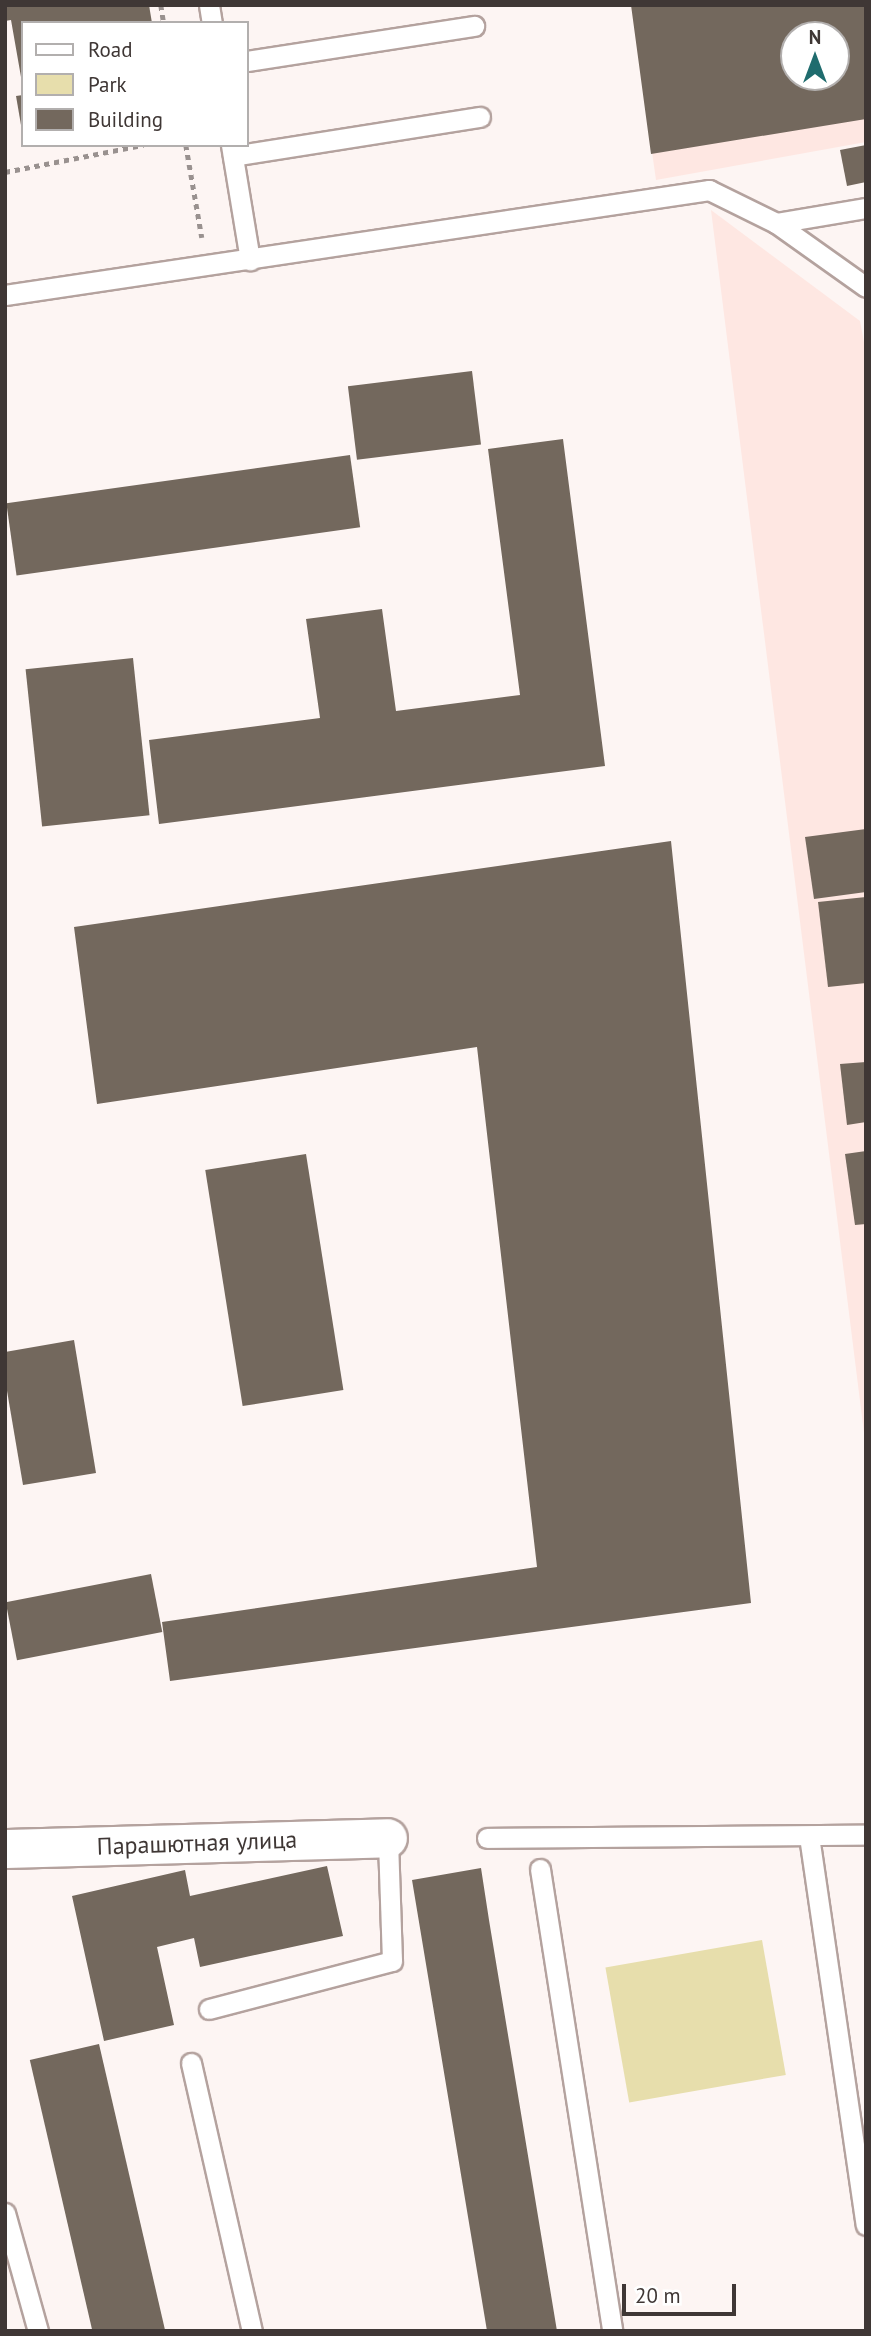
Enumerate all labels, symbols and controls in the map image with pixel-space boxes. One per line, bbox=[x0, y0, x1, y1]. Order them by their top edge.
legend bbox=[21, 21, 248, 147]
north arrow bbox=[780, 21, 850, 91]
text: N bbox=[809, 25, 821, 49]
text: Road bbox=[88, 36, 132, 63]
text: Park bbox=[88, 71, 127, 98]
text: Building bbox=[88, 106, 163, 133]
street label: Парашютная улица bbox=[96, 1825, 298, 1861]
scale bar bbox=[626, 2270, 740, 2314]
text: 20 m bbox=[635, 2282, 681, 2309]

